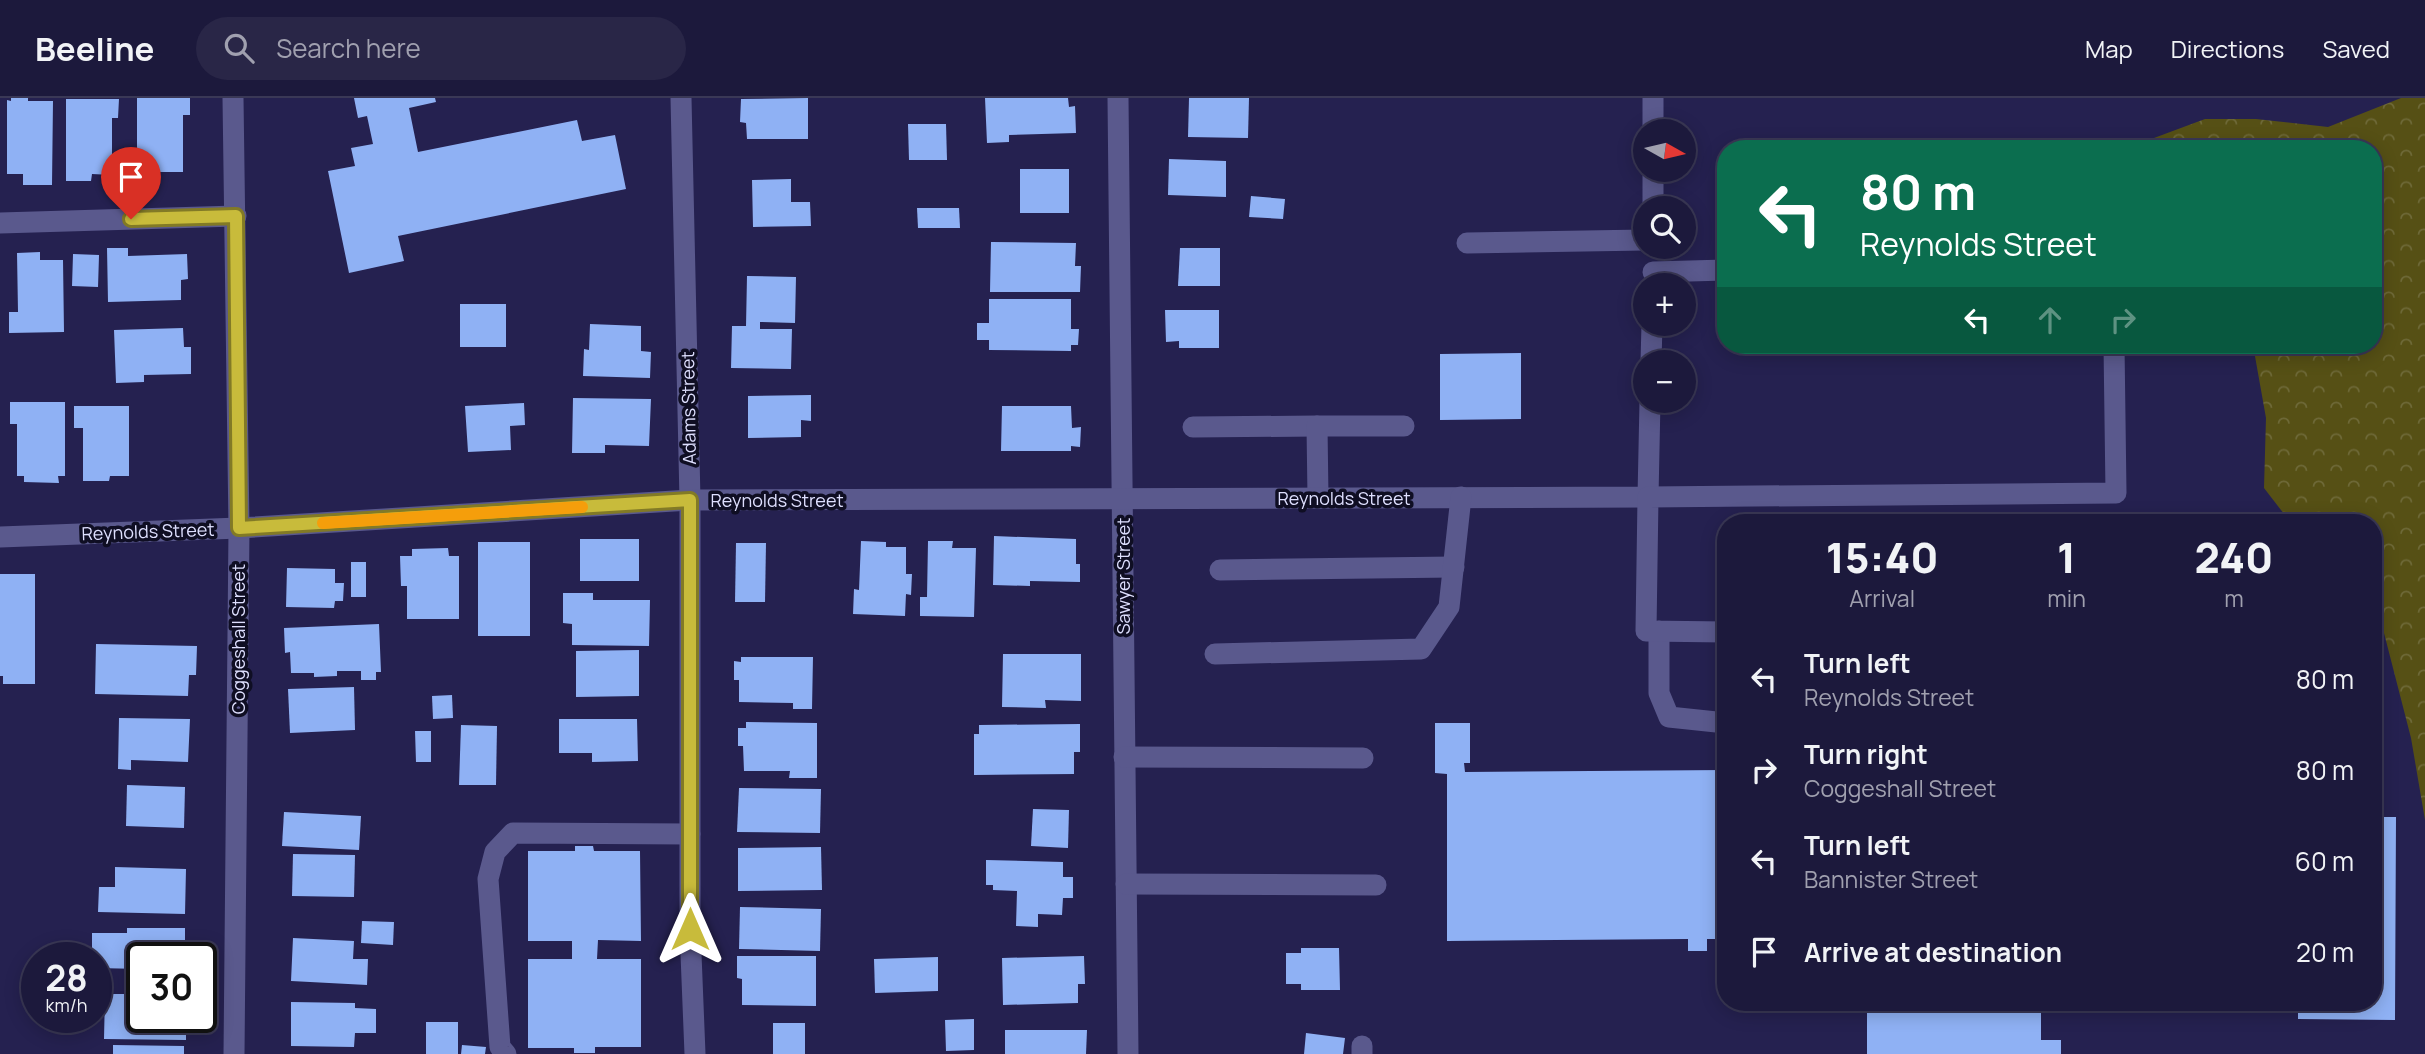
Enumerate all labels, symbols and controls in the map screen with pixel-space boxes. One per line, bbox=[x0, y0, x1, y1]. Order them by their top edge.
search box bbox=[196, 17, 686, 80]
text: Beeline bbox=[35, 26, 154, 71]
icon: search bbox=[220, 29, 258, 67]
text: Search here bbox=[276, 30, 421, 66]
text: Map bbox=[2085, 32, 2133, 65]
text: Directions bbox=[2171, 32, 2284, 65]
text: Saved bbox=[2322, 32, 2390, 65]
north arrow bbox=[1633, 119, 1696, 182]
map controls bbox=[1633, 119, 1696, 413]
pin bbox=[101, 147, 161, 219]
icon: arrive bbox=[112, 158, 150, 196]
text: 80 m bbox=[1860, 158, 1976, 225]
icon: left bbox=[1745, 168, 1836, 259]
button: search bbox=[1633, 196, 1696, 259]
text: Reynolds Street bbox=[1860, 222, 2097, 266]
button: + bbox=[1633, 273, 1696, 336]
icon: left bbox=[1958, 301, 1996, 339]
icon: ahead bbox=[2031, 301, 2069, 339]
icon: right bbox=[2104, 301, 2142, 339]
button: − bbox=[1633, 350, 1696, 413]
street label: Adams Street bbox=[675, 351, 701, 465]
street label: Reynolds Street bbox=[1277, 486, 1411, 510]
street label: Reynolds Street bbox=[710, 488, 844, 512]
street label: Reynolds Street bbox=[81, 517, 215, 545]
street label: Sawyer Street bbox=[1111, 517, 1135, 635]
text: 15:40 bbox=[1826, 528, 1939, 586]
text: 1 bbox=[2057, 528, 2076, 586]
text: 240 bbox=[2195, 528, 2273, 586]
street label: Coggeshall Street bbox=[226, 564, 250, 714]
text: Arrival bbox=[1849, 582, 1915, 614]
text: min bbox=[2047, 582, 2086, 614]
text: m bbox=[2224, 582, 2244, 614]
text: Turn left bbox=[1804, 645, 1911, 681]
icon: left bbox=[1745, 660, 1783, 698]
text: 80 m bbox=[2296, 661, 2354, 697]
text: Reynolds Street bbox=[1804, 681, 1974, 713]
text: Turn right bbox=[1804, 736, 1928, 772]
icon: right bbox=[1745, 751, 1783, 789]
text: 80 m bbox=[2296, 752, 2354, 788]
text: Coggeshall Street bbox=[1804, 772, 1996, 804]
text: Turn left bbox=[1804, 827, 1911, 863]
icon: left bbox=[1745, 842, 1783, 880]
text: 60 m bbox=[2295, 843, 2354, 879]
text: Bannister Street bbox=[1804, 863, 1978, 895]
position arrow bbox=[653, 892, 727, 966]
icon: arrive bbox=[1745, 933, 1783, 971]
text: Arrive at destination bbox=[1804, 934, 2062, 970]
text: 20 m bbox=[2296, 934, 2354, 970]
speed limit sign: 30 bbox=[126, 942, 217, 1033]
text: 28 bbox=[45, 954, 88, 1002]
text: km/h bbox=[46, 993, 87, 1017]

